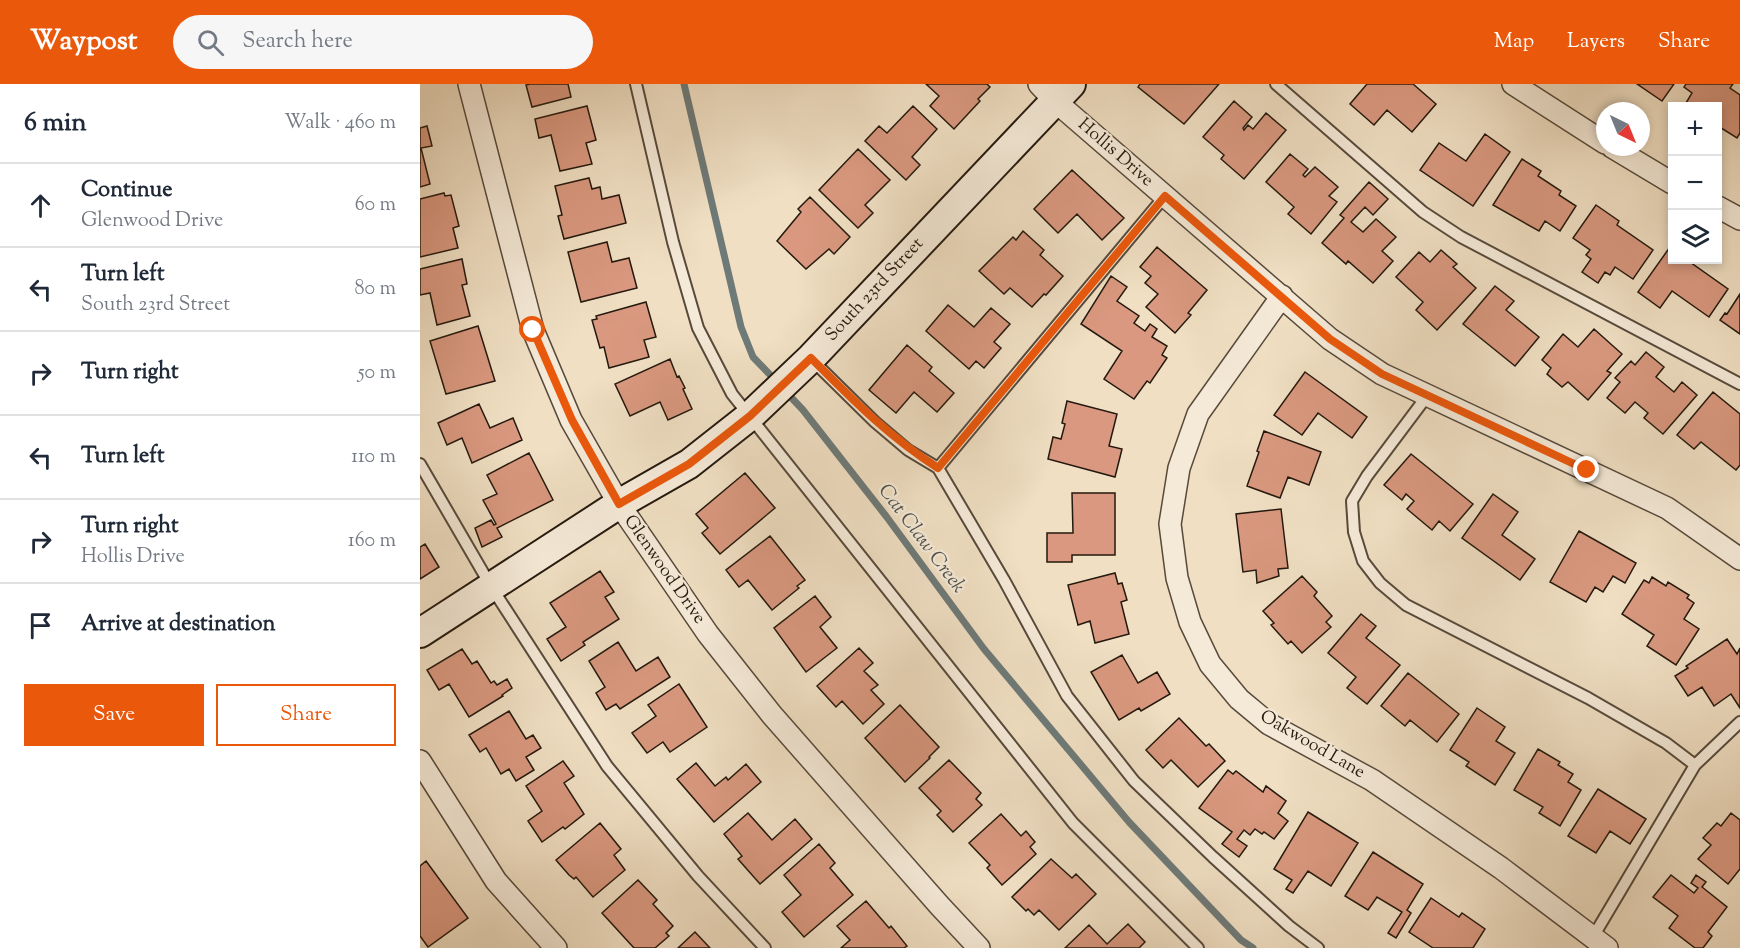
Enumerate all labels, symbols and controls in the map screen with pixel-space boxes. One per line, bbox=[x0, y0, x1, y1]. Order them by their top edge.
search box bbox=[173, 15, 593, 69]
text: Waypost bbox=[30, 22, 137, 62]
icon: search bbox=[194, 26, 227, 59]
text: Search here bbox=[242, 26, 353, 58]
text: Map bbox=[1494, 27, 1534, 57]
text: Layers bbox=[1567, 27, 1625, 57]
text: Share bbox=[1658, 27, 1710, 57]
north arrow bbox=[1596, 102, 1650, 156]
map controls bbox=[1668, 102, 1722, 264]
button: + bbox=[1668, 102, 1722, 156]
text: 6 min bbox=[24, 105, 87, 142]
text: Walk · 460 m bbox=[284, 109, 396, 138]
street label: Hollis Drive bbox=[1071, 113, 1159, 193]
button: − bbox=[1668, 156, 1722, 210]
text: Continue bbox=[81, 175, 172, 207]
icon: ahead bbox=[24, 189, 57, 222]
text: 60 m bbox=[355, 191, 396, 220]
text: Glenwood Drive bbox=[81, 207, 223, 236]
button: layers bbox=[1668, 210, 1722, 264]
street label: South 23rd Street bbox=[820, 232, 930, 348]
text: Turn left bbox=[81, 259, 164, 291]
icon: left bbox=[24, 273, 57, 306]
text: 80 m bbox=[355, 275, 396, 304]
text: South 23rd Street bbox=[81, 291, 230, 320]
route start bbox=[519, 316, 545, 342]
icon: right bbox=[24, 357, 57, 390]
text: Turn right bbox=[81, 357, 178, 389]
text: 50 m bbox=[358, 359, 396, 388]
icon: left bbox=[24, 441, 57, 474]
text: Turn left bbox=[81, 441, 164, 473]
text: 110 m bbox=[351, 443, 396, 472]
route end bbox=[1573, 456, 1599, 482]
water label: Cat Claw Creek bbox=[870, 478, 972, 600]
street label: Glenwood Drive bbox=[617, 510, 711, 630]
text: Turn right bbox=[81, 511, 178, 543]
icon: right bbox=[24, 525, 57, 558]
text: 160 m bbox=[348, 527, 396, 556]
text: Hollis Drive bbox=[81, 543, 185, 572]
icon: arrive bbox=[24, 609, 57, 642]
text: Arrive at destination bbox=[81, 609, 276, 641]
button: Save bbox=[24, 684, 204, 746]
button: Share bbox=[216, 684, 396, 746]
street label: Oakwood Lane bbox=[1255, 704, 1369, 786]

